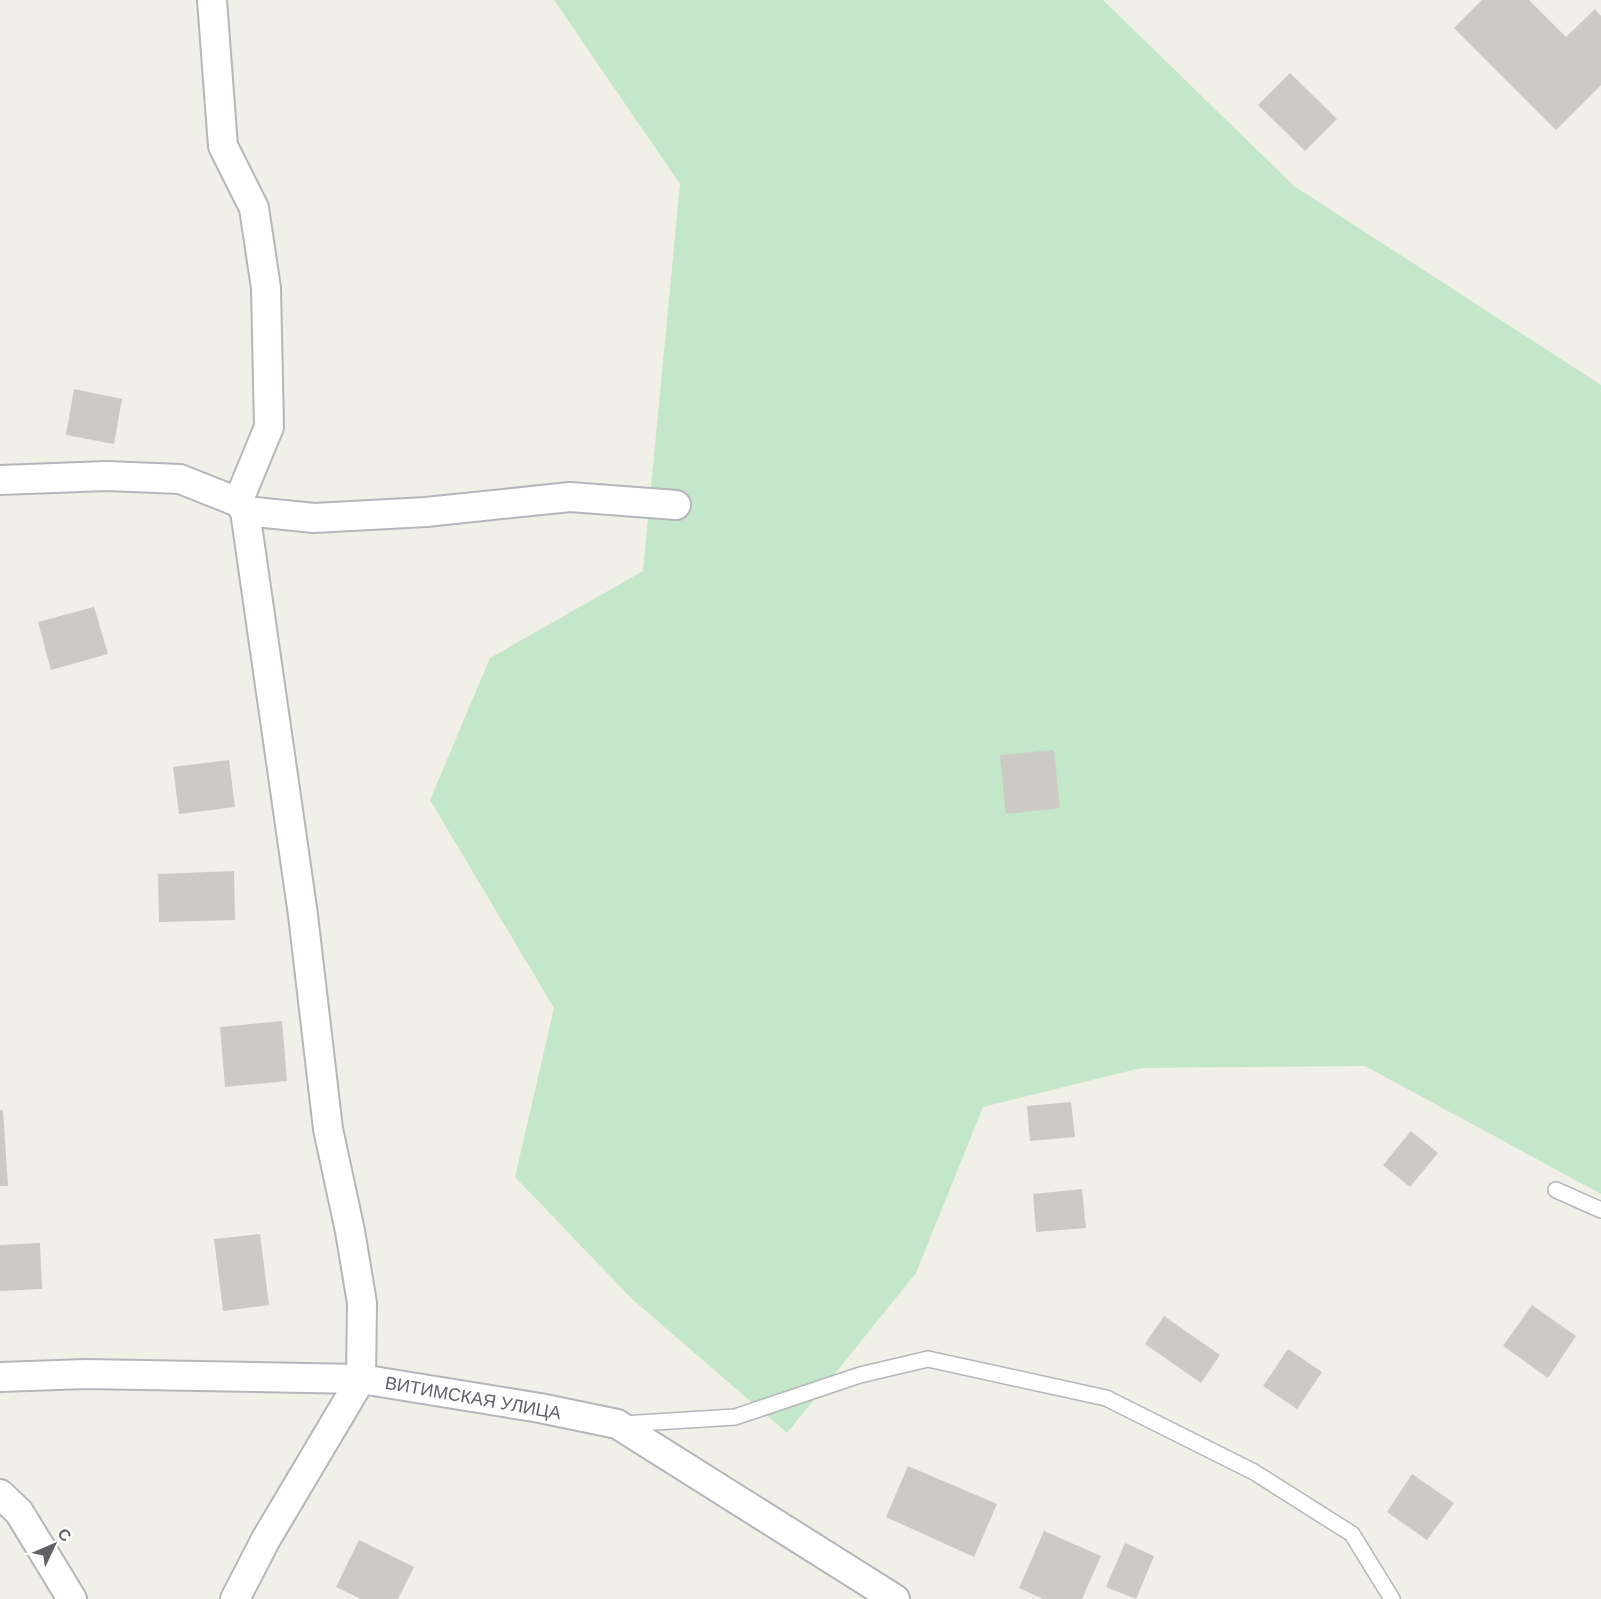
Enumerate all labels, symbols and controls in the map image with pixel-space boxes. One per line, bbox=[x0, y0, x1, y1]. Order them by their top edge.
street label: ВИТИМСКАЯ УЛИЦА bbox=[383, 1373, 563, 1423]
north arrow bbox=[24, 1515, 84, 1575]
text: С bbox=[54, 1525, 75, 1545]

